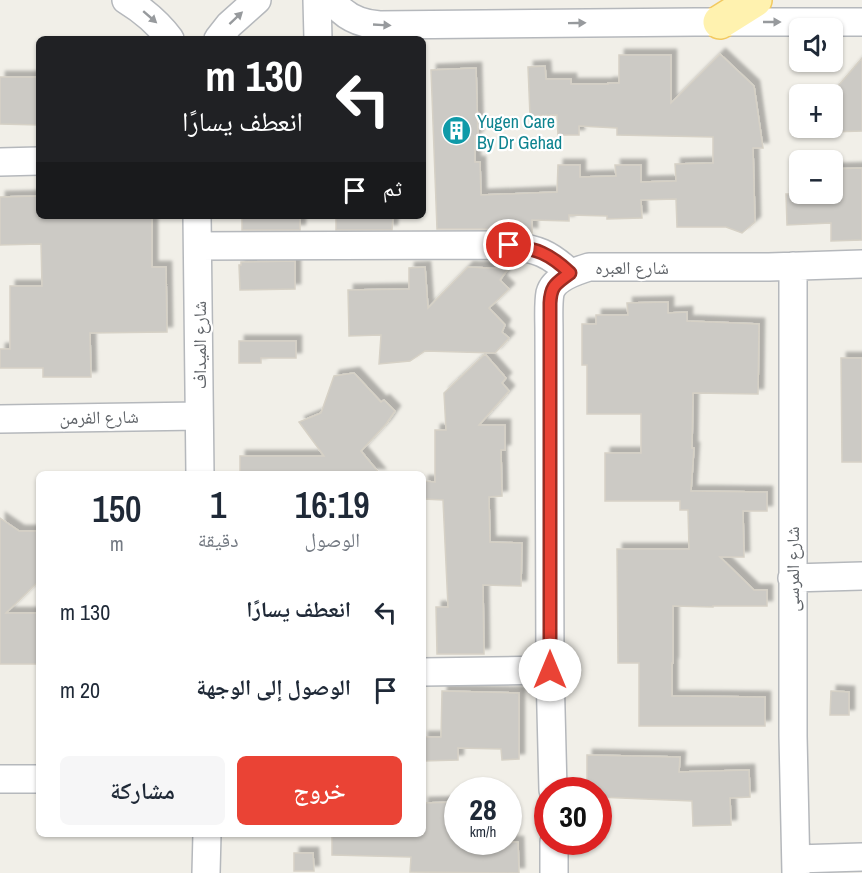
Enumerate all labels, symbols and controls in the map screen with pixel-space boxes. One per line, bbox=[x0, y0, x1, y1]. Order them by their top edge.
one-way arrow bbox=[142, 10, 157, 23]
one-way arrow bbox=[229, 12, 243, 26]
one-way arrow bbox=[762, 17, 781, 27]
map controls bbox=[789, 18, 843, 204]
button: sound bbox=[789, 18, 843, 72]
one-way arrow bbox=[567, 19, 586, 28]
one-way arrow bbox=[372, 21, 391, 30]
text: 130 m bbox=[205, 48, 303, 104]
icon: left bbox=[324, 60, 402, 138]
button: + bbox=[789, 84, 843, 138]
text: انعطف يسارًا bbox=[182, 103, 303, 139]
place label: Yugen Care By Dr Gehad bbox=[477, 109, 562, 155]
building icon: Yugen Care By Dr Gehad bbox=[440, 115, 472, 147]
button: − bbox=[789, 150, 843, 204]
text: ثم bbox=[383, 173, 402, 203]
icon: arrive bbox=[338, 174, 371, 207]
pin bbox=[483, 219, 534, 270]
icon: arrive bbox=[492, 228, 525, 261]
street label: شارع العبره bbox=[595, 255, 669, 280]
street label: شارع الميداف bbox=[187, 301, 212, 389]
street label: شارع الفرمن bbox=[59, 404, 139, 430]
text: 1 bbox=[210, 481, 226, 529]
text: 16:19 bbox=[295, 481, 370, 529]
text: 150 bbox=[92, 485, 142, 533]
text: دقيقة bbox=[198, 526, 238, 553]
text: الوصول bbox=[305, 526, 360, 553]
street label: شارع المرسى bbox=[780, 526, 805, 612]
text: m bbox=[110, 530, 124, 557]
text: انعطف يسارًا bbox=[246, 594, 351, 624]
icon: left bbox=[369, 596, 402, 629]
text: 130 m bbox=[60, 597, 110, 627]
position arrow bbox=[518, 638, 582, 702]
text: الوصول إلى الوجهة bbox=[196, 672, 351, 702]
icon: arrive bbox=[369, 674, 402, 707]
text: 20 m bbox=[60, 675, 100, 705]
button: مشاركة bbox=[60, 756, 225, 825]
button: خروج bbox=[237, 756, 402, 825]
speed limit sign: 30 bbox=[534, 777, 612, 855]
text: 28 bbox=[469, 789, 497, 829]
text: km/h bbox=[470, 821, 496, 842]

